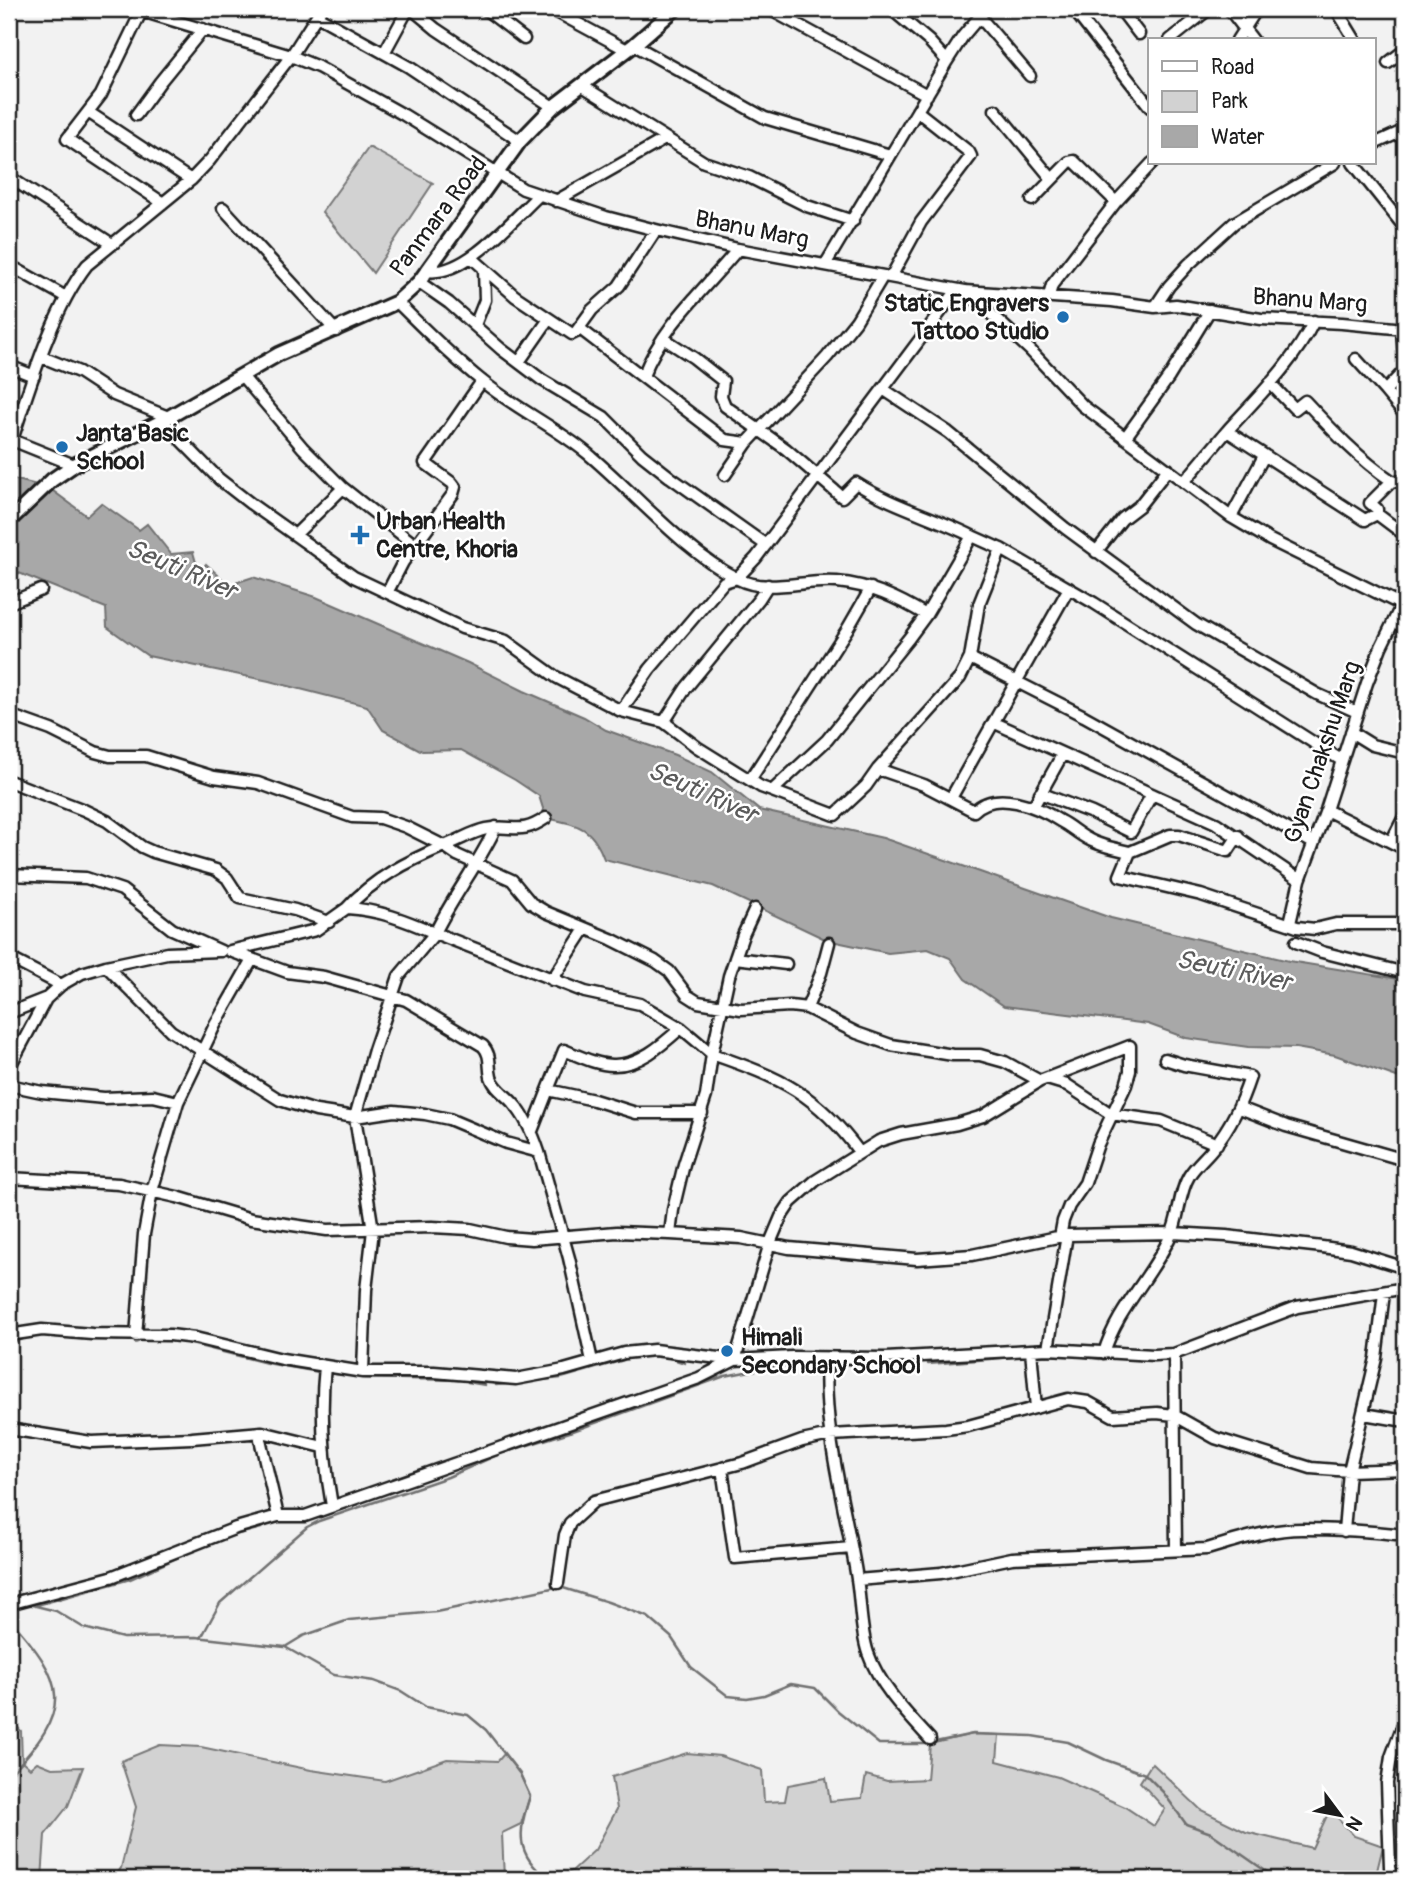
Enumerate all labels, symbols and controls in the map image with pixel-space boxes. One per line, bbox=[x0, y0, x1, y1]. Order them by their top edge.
legend bbox=[1148, 38, 1376, 164]
text: Road bbox=[1211, 54, 1255, 81]
text: Park bbox=[1211, 88, 1248, 115]
text: Water bbox=[1211, 124, 1265, 151]
street label: Panmara Road bbox=[384, 150, 493, 282]
street label: Bhanu Marg bbox=[693, 204, 811, 255]
street label: Bhanu Marg bbox=[1251, 282, 1368, 319]
place label: Static Engravers Tattoo Studio bbox=[884, 289, 1049, 346]
marker: Static Engravers Tattoo Studio bbox=[1055, 309, 1071, 325]
place label: Janta Basic School bbox=[76, 419, 189, 476]
marker: Janta Basic School bbox=[54, 439, 70, 455]
place label: Urban Health Centre, Khoria bbox=[376, 507, 518, 564]
marker: Urban Health Centre, Khoria bbox=[350, 525, 370, 545]
water label: Seuti River bbox=[122, 533, 245, 609]
street label: Gyan Chakshu Marg bbox=[1278, 657, 1367, 847]
water label: Seuti River bbox=[643, 755, 766, 833]
water label: Seuti River bbox=[1174, 943, 1298, 999]
place label: Himali Secondary School bbox=[741, 1323, 921, 1380]
marker: Himali Secondary School bbox=[719, 1343, 735, 1359]
north arrow bbox=[1306, 1780, 1376, 1850]
text: N bbox=[1340, 1812, 1367, 1835]

